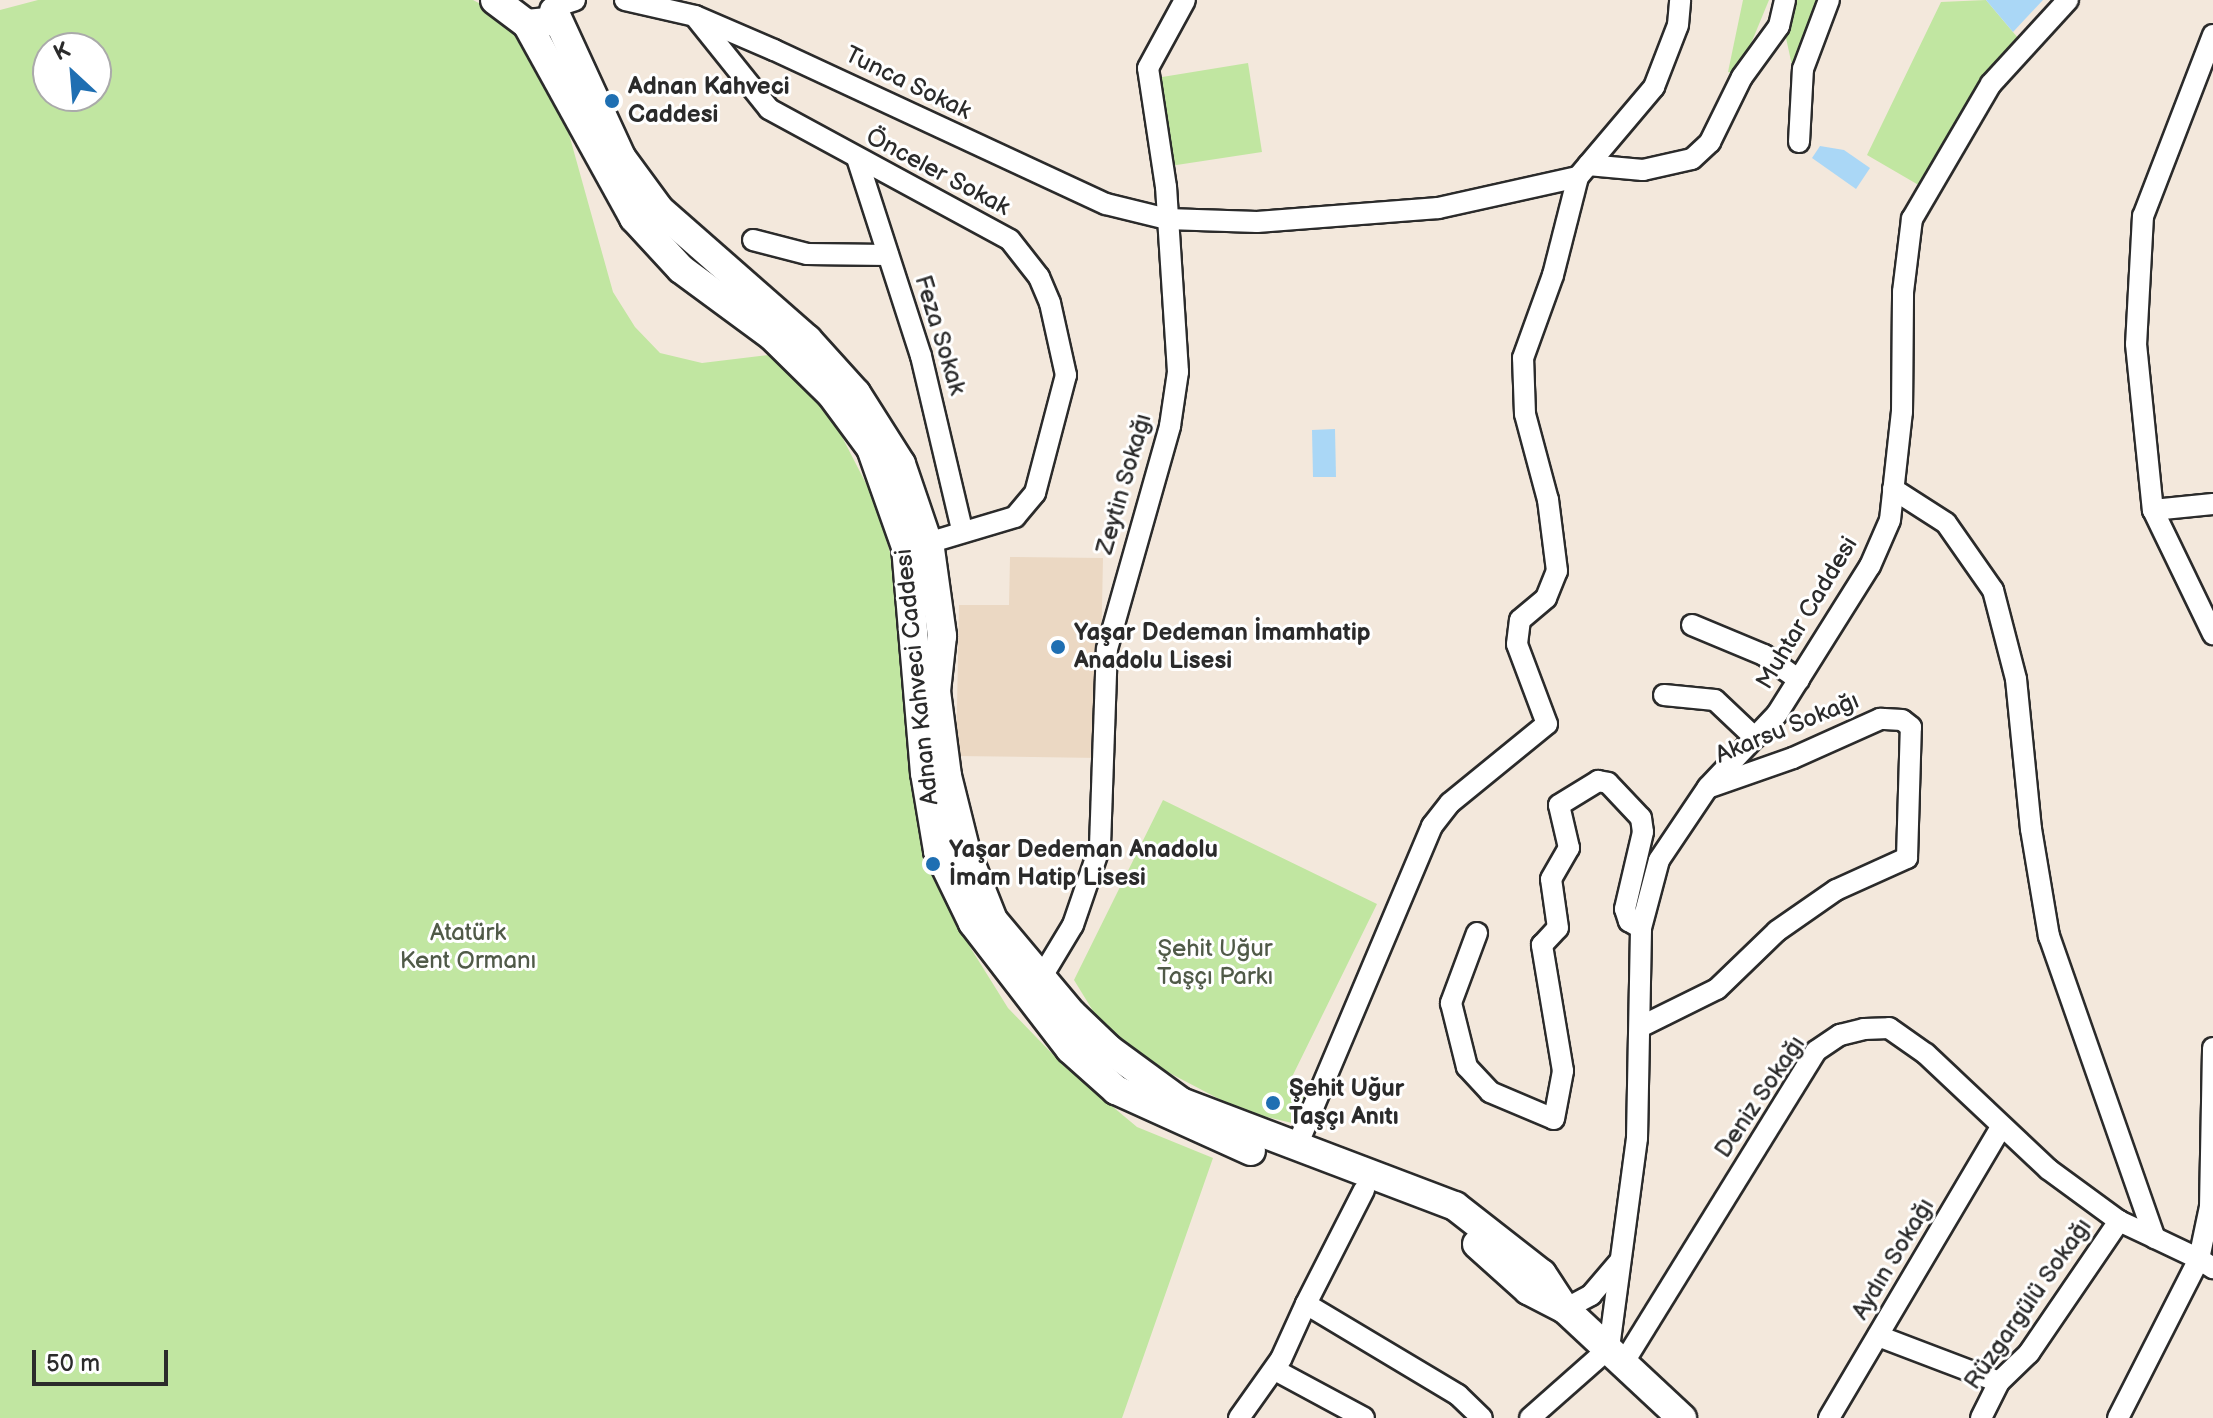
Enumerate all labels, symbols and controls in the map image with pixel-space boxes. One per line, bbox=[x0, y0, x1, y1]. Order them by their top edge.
north arrow bbox=[32, 32, 112, 112]
text: K bbox=[49, 36, 75, 67]
street label: Tunca Sokak bbox=[840, 40, 976, 126]
place label: Adnan Kahveci Caddesi bbox=[628, 73, 790, 129]
marker: Adnan Kahveci Caddesi bbox=[603, 92, 621, 110]
street label: Önceler Sokak bbox=[861, 122, 1015, 222]
street label: Feza Sokak bbox=[908, 272, 972, 398]
street label: Zeytin Sokağı bbox=[1090, 410, 1158, 558]
street label: Muhtar Caddesi bbox=[1750, 532, 1864, 694]
street label: Adnan Kahveci Caddesi bbox=[889, 548, 945, 806]
place label: Yaşar Dedeman İmamhatip Anadolu Lisesi bbox=[1074, 619, 1371, 675]
marker: Yaşar Dedeman İmamhatip Anadolu Lisesi bbox=[1049, 638, 1067, 656]
street label: Akarsu Sokağı bbox=[1711, 686, 1863, 770]
place label: Yaşar Dedeman Anadolu İmam Hatip Lisesi bbox=[949, 836, 1218, 892]
marker: Yaşar Dedeman Anadolu İmam Hatip Lisesi bbox=[924, 855, 942, 873]
park label: Atatürk Kent Ormanı bbox=[400, 919, 536, 975]
park label: Şehit Uğur Taşçı Parkı bbox=[1157, 935, 1273, 991]
street label: Deniz Sokağı bbox=[1709, 1030, 1811, 1164]
place label: Şehit Uğur Taşçı Anıtı bbox=[1289, 1075, 1404, 1131]
marker: Şehit Uğur Taşçı Anıtı bbox=[1264, 1094, 1282, 1112]
street label: Aydın Sokağı bbox=[1845, 1193, 1941, 1325]
street label: Rüzgargülü Sokağı bbox=[1958, 1213, 2098, 1395]
scale bar bbox=[36, 1334, 172, 1384]
text: 50 m bbox=[46, 1349, 100, 1378]

